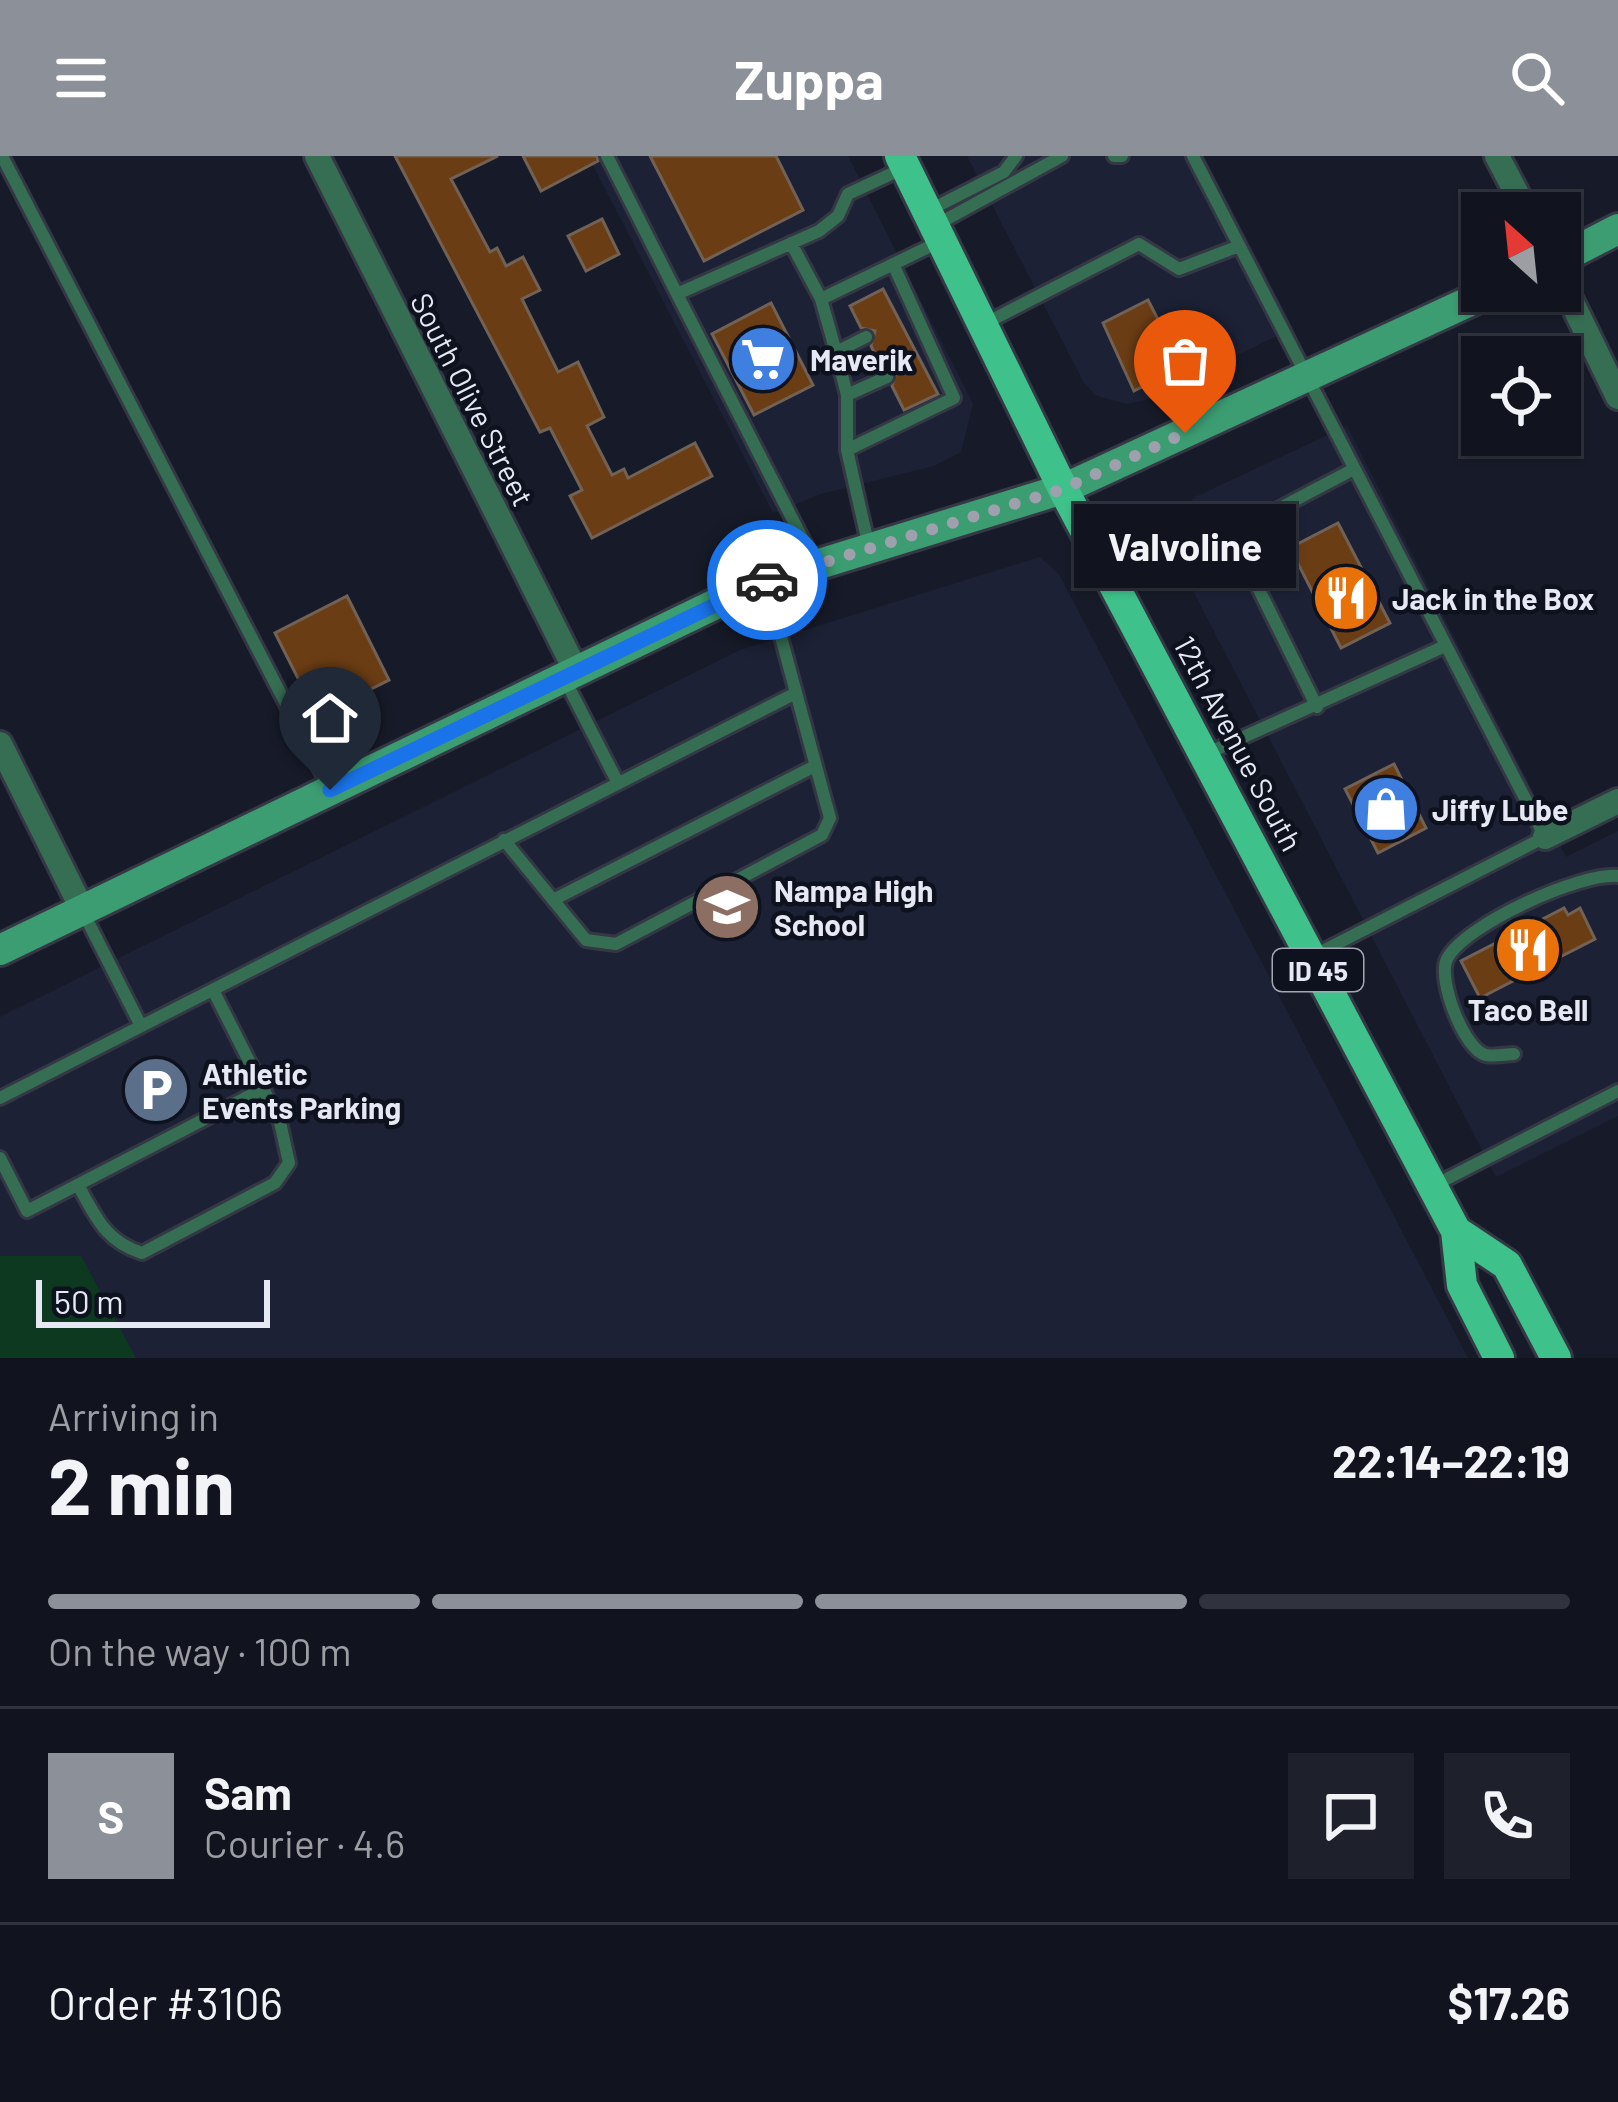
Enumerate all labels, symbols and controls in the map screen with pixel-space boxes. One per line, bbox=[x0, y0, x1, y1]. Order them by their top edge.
icon: menu bbox=[48, 45, 114, 111]
icon: search bbox=[1504, 45, 1570, 111]
text: Zuppa bbox=[734, 46, 884, 111]
north arrow bbox=[1461, 192, 1581, 312]
map controls bbox=[1461, 192, 1581, 456]
street label: South Olive Street bbox=[404, 287, 542, 511]
pin bbox=[1134, 310, 1236, 433]
supermarket icon: Maverik bbox=[728, 324, 798, 394]
icon: bag bbox=[1152, 328, 1218, 394]
button: locate bbox=[1461, 336, 1581, 456]
place label: Maverik bbox=[810, 341, 913, 377]
callout: Valvoline bbox=[1074, 505, 1296, 589]
courier bbox=[707, 520, 827, 640]
text: Valvoline bbox=[1108, 522, 1262, 569]
icon: car bbox=[734, 547, 800, 613]
restaurant icon: Jack in the Box bbox=[1311, 563, 1381, 633]
place label: Jack in the Box bbox=[1392, 580, 1594, 616]
street label: 12th Avenue South bbox=[1167, 629, 1311, 857]
pin bbox=[279, 667, 381, 790]
icon: home bbox=[297, 685, 363, 751]
shop icon: Jiffy Lube bbox=[1351, 774, 1421, 844]
place label: Jiffy Lube bbox=[1432, 791, 1568, 827]
school or university icon: Nampa High School bbox=[692, 872, 762, 942]
place label: Nampa High School bbox=[774, 872, 933, 942]
restaurant icon: Taco Bell bbox=[1493, 915, 1563, 985]
road number: ID 45 bbox=[1273, 949, 1363, 991]
place label: Taco Bell bbox=[1468, 991, 1588, 1027]
parking icon: Athletic Events Parking bbox=[121, 1055, 191, 1125]
place label: Athletic Events Parking bbox=[202, 1055, 401, 1125]
scale bar bbox=[36, 1274, 270, 1327]
text: 50 m bbox=[54, 1281, 124, 1321]
text: Arriving in bbox=[48, 1392, 219, 1439]
text: 22:14–22:19 bbox=[1332, 1433, 1570, 1487]
text: 2 min bbox=[48, 1437, 235, 1531]
text: On the way · 100 m bbox=[48, 1627, 352, 1674]
button: chat bbox=[1288, 1753, 1414, 1879]
button: phone bbox=[1444, 1753, 1570, 1879]
text: Sam bbox=[204, 1765, 292, 1819]
text: S bbox=[98, 1789, 124, 1843]
text: Courier · 4.6 bbox=[204, 1819, 405, 1866]
text: Order #3106 bbox=[48, 1975, 283, 2029]
text: $17.26 bbox=[1447, 1975, 1570, 2029]

